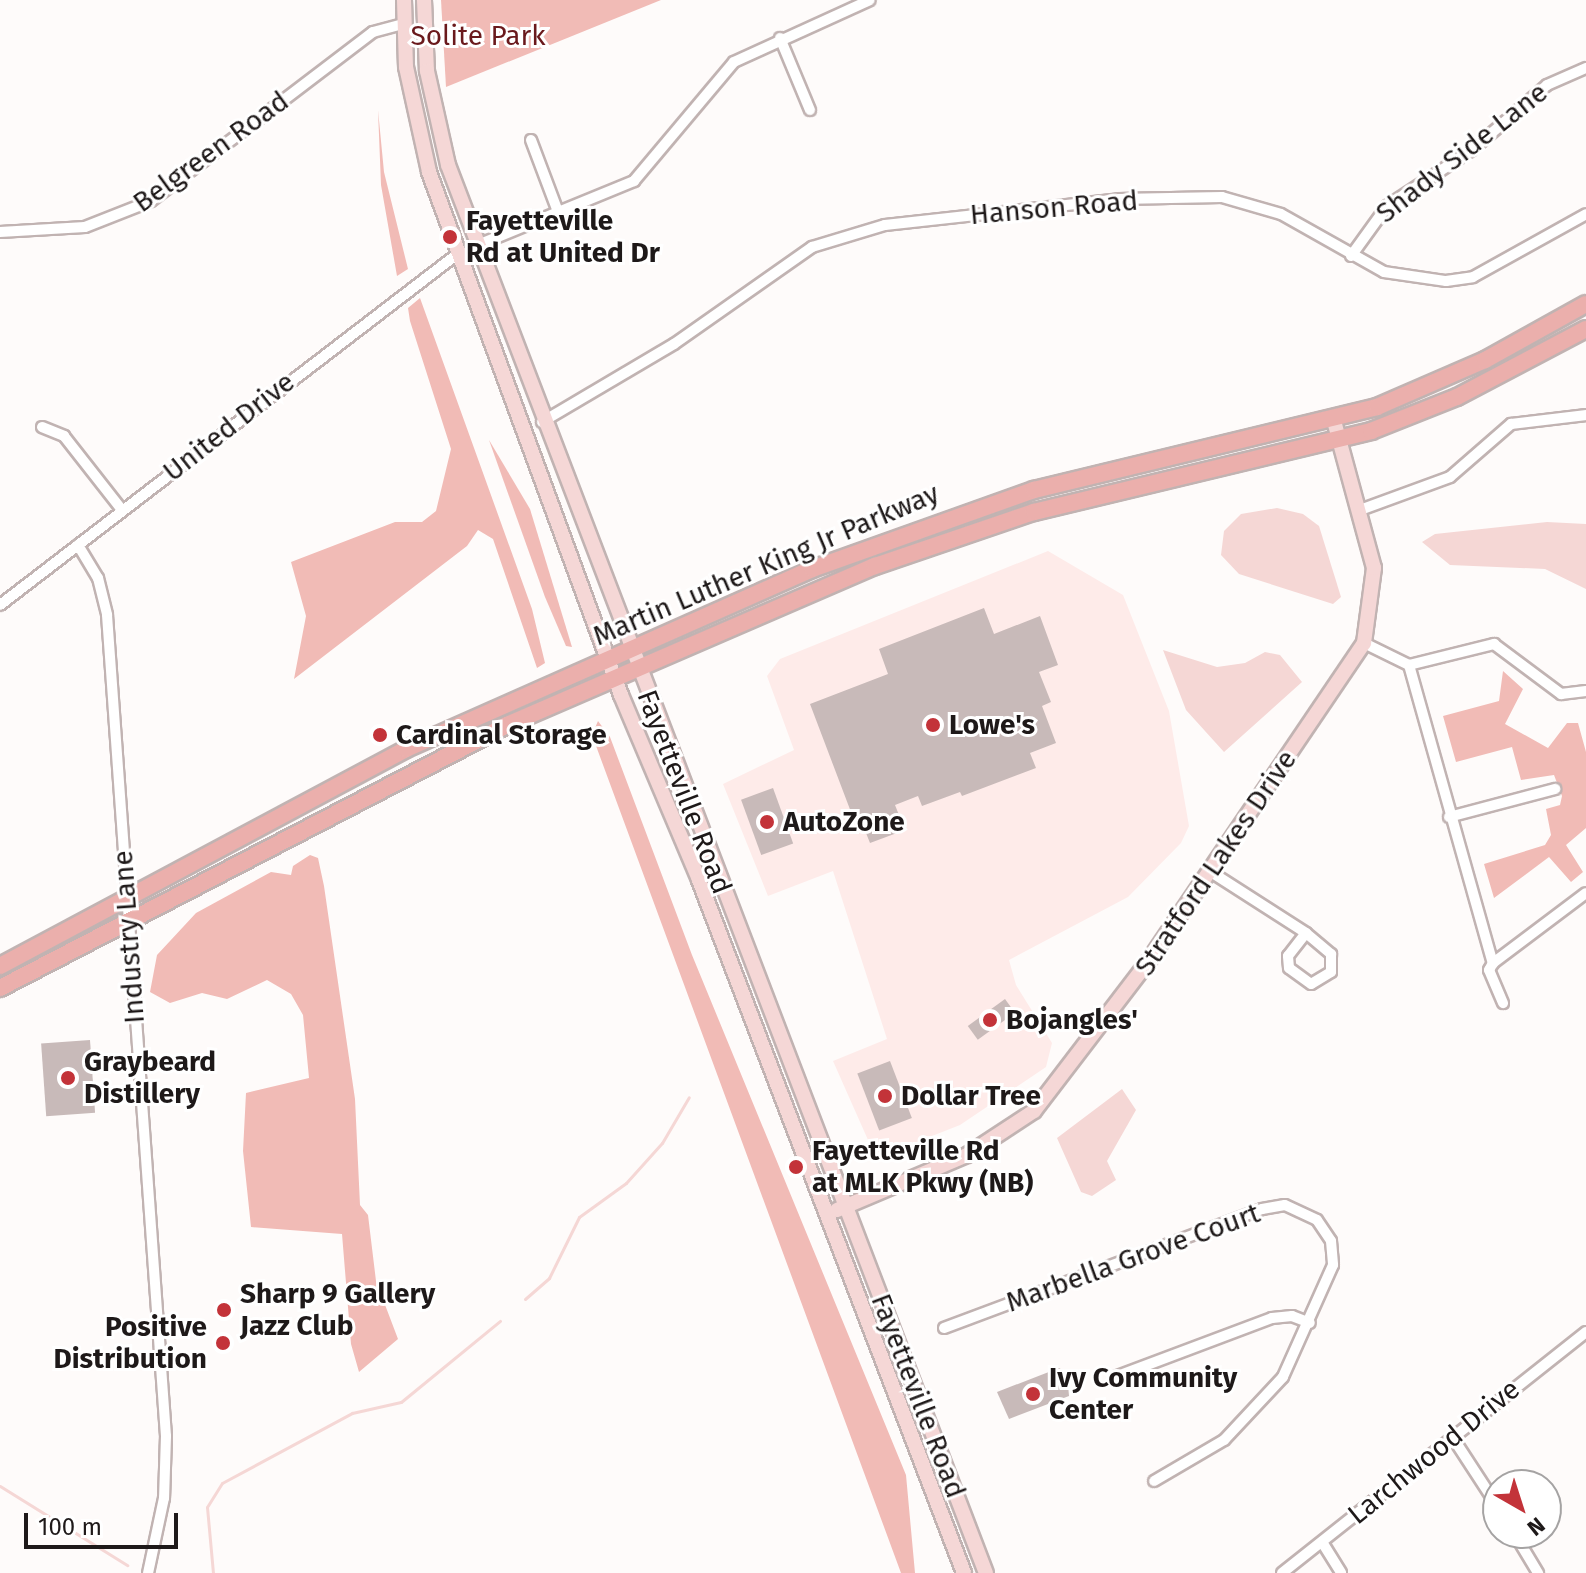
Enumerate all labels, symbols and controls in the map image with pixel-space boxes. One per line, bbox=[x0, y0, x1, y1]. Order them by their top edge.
park label: Solite Park bbox=[410, 19, 546, 53]
street label: Shady Side Lane bbox=[1370, 76, 1554, 230]
street label: Belgreen Road bbox=[127, 84, 295, 220]
street label: Hanson Road bbox=[969, 184, 1139, 232]
place label: Fayetteville Rd at United Dr bbox=[466, 204, 660, 270]
marker: Fayetteville Rd at United Dr bbox=[441, 228, 459, 246]
street label: United Drive bbox=[157, 365, 301, 489]
street label: Martin Luther King Jr Parkway bbox=[588, 477, 944, 653]
street label: Fayetteville Road bbox=[630, 685, 738, 899]
place label: Lowe's bbox=[949, 708, 1035, 742]
marker: Lowe's bbox=[924, 716, 942, 734]
place label: Cardinal Storage bbox=[396, 718, 607, 752]
marker: Cardinal Storage bbox=[371, 726, 389, 744]
street label: Stratford Lakes Drive bbox=[1128, 744, 1304, 982]
place label: AutoZone bbox=[783, 805, 905, 839]
marker: AutoZone bbox=[758, 813, 776, 831]
street label: Industry Lane bbox=[106, 849, 152, 1025]
place label: Bojangles' bbox=[1006, 1003, 1138, 1037]
marker: Bojangles' bbox=[981, 1011, 999, 1029]
place label: Graybeard Distillery bbox=[84, 1045, 216, 1111]
marker: Graybeard Distillery bbox=[59, 1069, 77, 1087]
place label: Dollar Tree bbox=[901, 1079, 1041, 1113]
marker: Dollar Tree bbox=[876, 1087, 894, 1105]
place label: Fayetteville Rd at MLK Pkwy (NB) bbox=[812, 1134, 1033, 1200]
marker: Fayetteville Rd at MLK Pkwy (NB) bbox=[787, 1158, 805, 1176]
street label: Marbella Grove Court bbox=[1002, 1196, 1264, 1320]
place label: Sharp 9 Gallery Jazz Club bbox=[240, 1277, 435, 1343]
street label: Fayetteville Road bbox=[864, 1289, 972, 1503]
marker: Sharp 9 Gallery Jazz Club bbox=[215, 1301, 233, 1319]
place label: Positive Distribution bbox=[53, 1310, 207, 1376]
marker: Positive Distribution bbox=[214, 1334, 232, 1352]
place label: Ivy Community Center bbox=[1049, 1361, 1237, 1427]
street label: Larchwood Drive bbox=[1341, 1372, 1527, 1532]
marker: Ivy Community Center bbox=[1024, 1385, 1042, 1403]
north arrow bbox=[1482, 1469, 1562, 1549]
scale bar bbox=[28, 1497, 182, 1547]
text: N bbox=[1522, 1511, 1550, 1542]
text: 100 m bbox=[38, 1513, 102, 1541]

